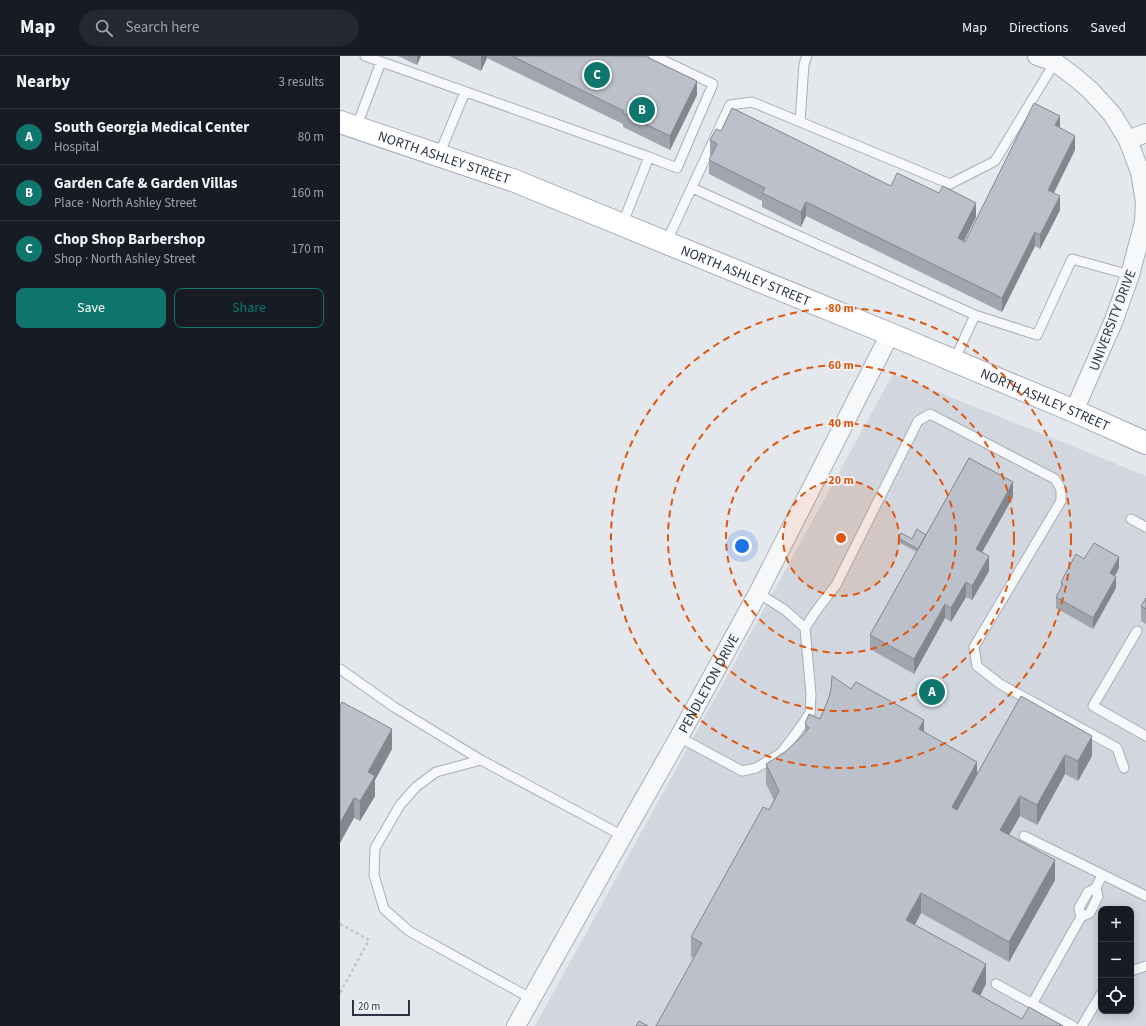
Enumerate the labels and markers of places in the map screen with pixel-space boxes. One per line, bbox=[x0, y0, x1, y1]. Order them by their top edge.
pin: C bbox=[584, 60, 610, 90]
pin: B bbox=[629, 95, 655, 125]
centre of rings bbox=[834, 531, 848, 545]
pin: A bbox=[919, 677, 945, 707]

